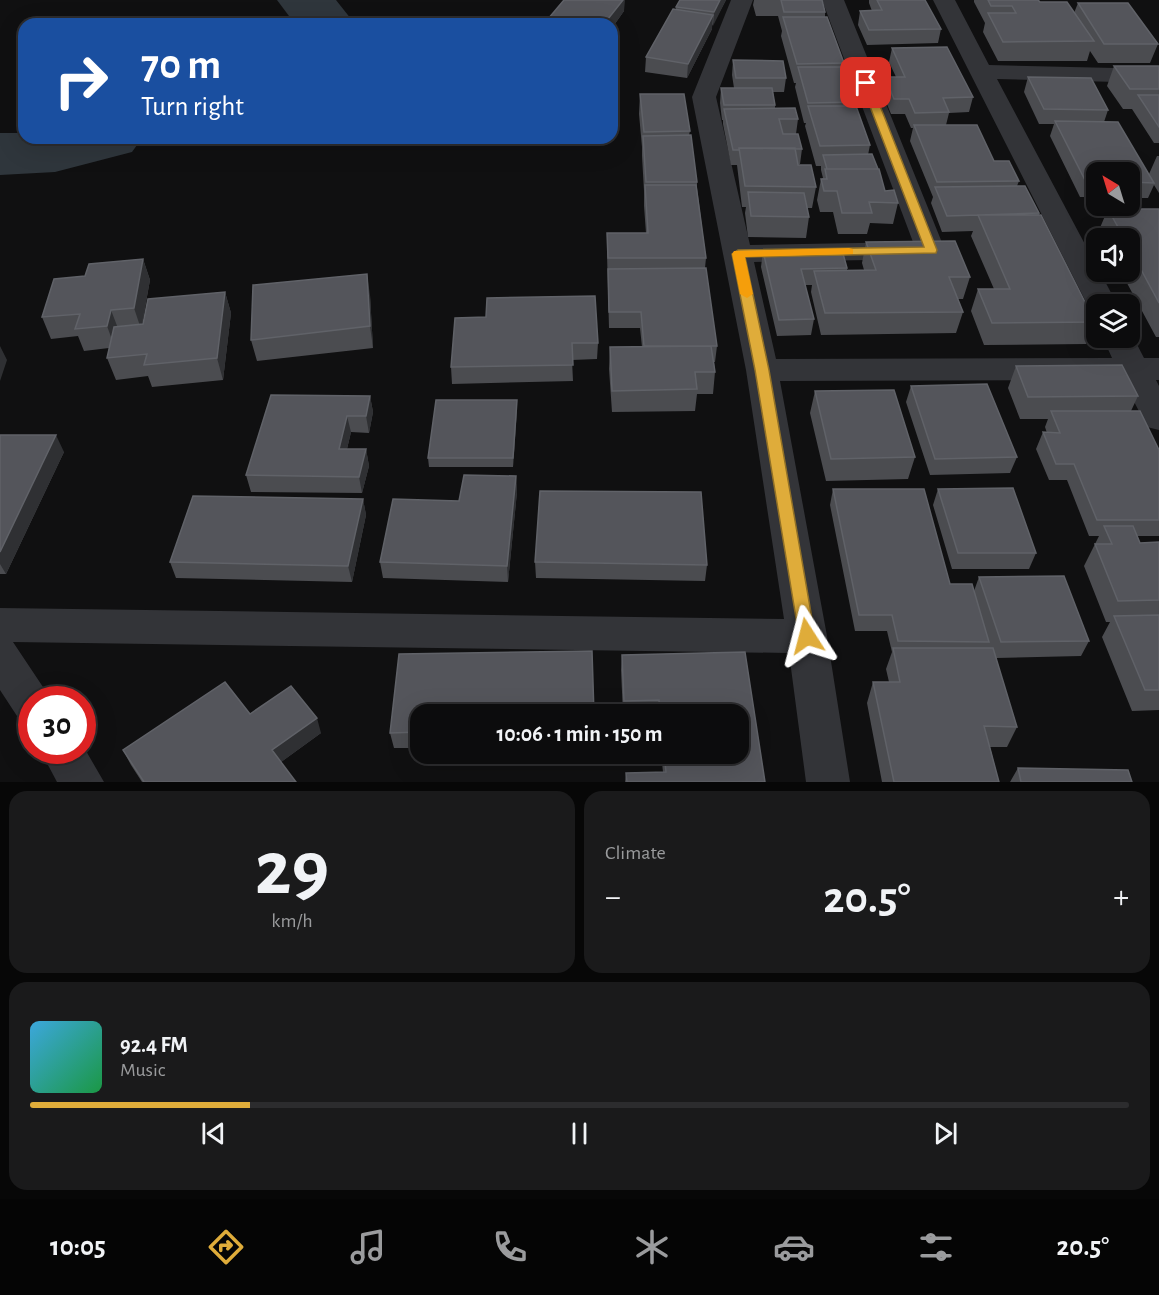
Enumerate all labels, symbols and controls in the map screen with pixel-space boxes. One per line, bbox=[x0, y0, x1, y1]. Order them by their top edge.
icon: right bbox=[42, 42, 120, 120]
text: 70 m bbox=[141, 44, 221, 86]
pin bbox=[840, 57, 891, 108]
icon: arrive bbox=[849, 66, 882, 99]
text: Turn right bbox=[141, 93, 244, 120]
north arrow bbox=[1086, 162, 1140, 216]
map controls bbox=[1086, 162, 1140, 348]
button: sound bbox=[1086, 228, 1140, 282]
button: layers bbox=[1086, 294, 1140, 348]
position arrow bbox=[775, 604, 839, 668]
speed limit sign: 30 bbox=[18, 686, 96, 764]
text: 10:06 · 1 min · 150 m bbox=[496, 723, 663, 745]
text: 29 bbox=[255, 831, 329, 909]
text: Climate bbox=[605, 843, 666, 863]
text: 20.5° bbox=[823, 876, 911, 921]
text: − bbox=[605, 881, 621, 914]
text: + bbox=[1113, 881, 1129, 914]
text: km/h bbox=[271, 911, 313, 931]
text: 92.4 FM bbox=[120, 1034, 188, 1056]
text: Music bbox=[120, 1060, 166, 1080]
icon: previous bbox=[197, 1117, 230, 1150]
icon: pause bbox=[563, 1117, 596, 1150]
icon: next bbox=[929, 1117, 962, 1150]
icon: directions bbox=[205, 1226, 247, 1268]
icon: music bbox=[347, 1226, 389, 1268]
icon: phone bbox=[489, 1226, 531, 1268]
icon: climate bbox=[631, 1226, 673, 1268]
icon: car bbox=[773, 1226, 815, 1268]
icon: filters bbox=[915, 1226, 957, 1268]
text: 10:05 bbox=[50, 1233, 106, 1260]
text: 20.5° bbox=[1057, 1233, 1109, 1260]

